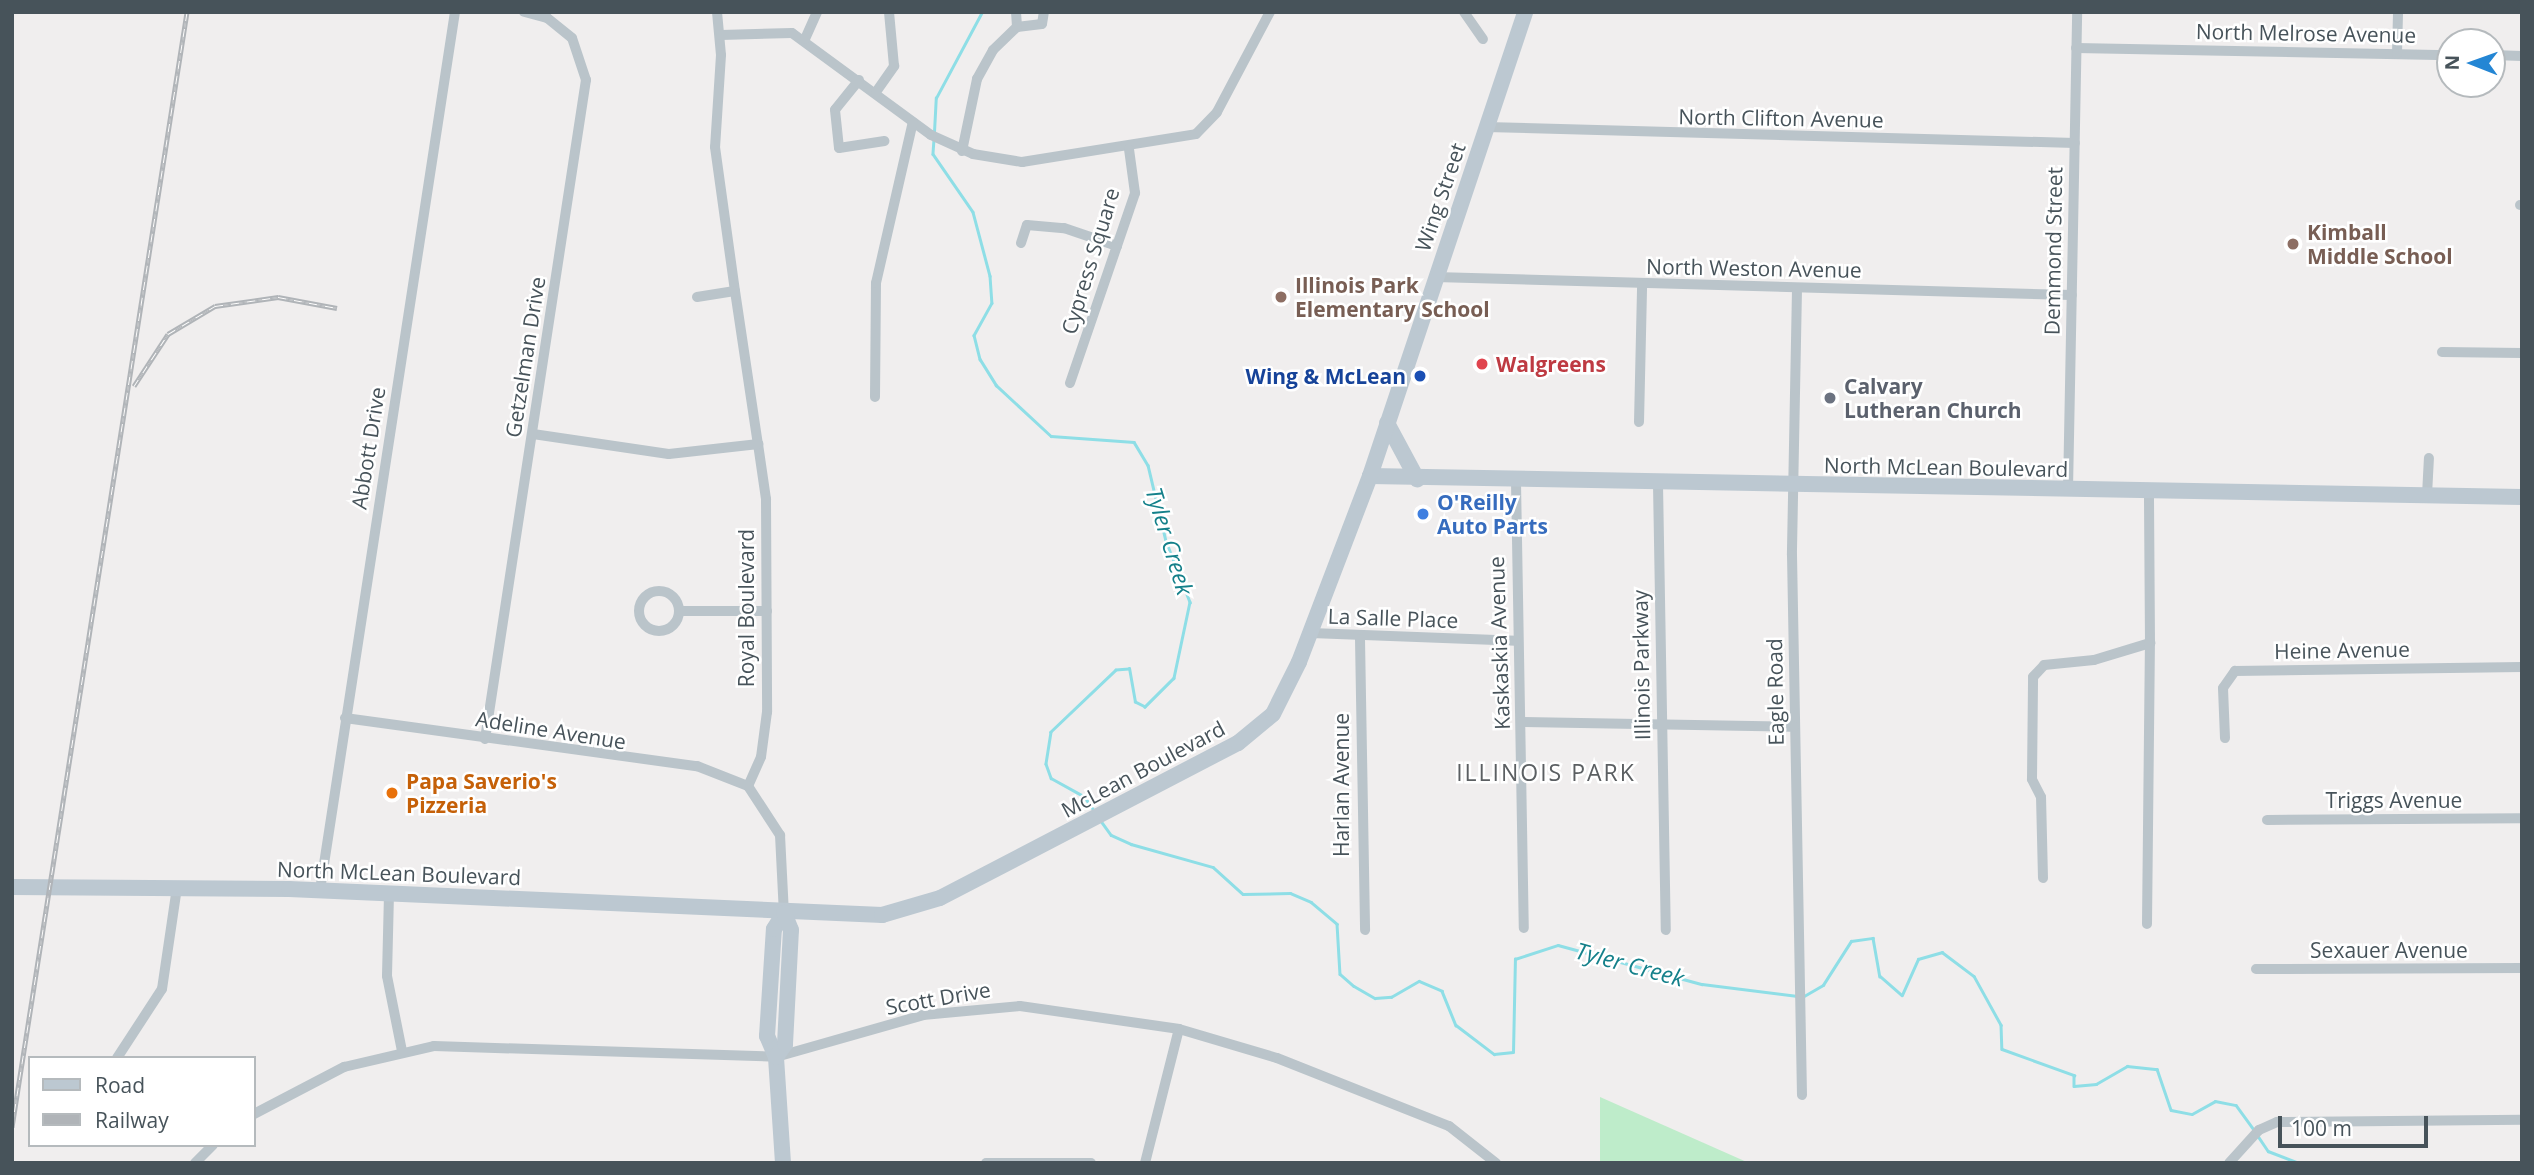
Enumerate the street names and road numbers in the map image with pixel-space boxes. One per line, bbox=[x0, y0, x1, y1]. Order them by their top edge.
street label: North Melrose Avenue bbox=[2196, 18, 2416, 48]
street label: North Clifton Avenue bbox=[1678, 104, 1884, 132]
street label: Wing Street bbox=[1410, 139, 1470, 255]
street label: Demmond Street bbox=[2039, 167, 2067, 335]
street label: Cypress Square bbox=[1056, 185, 1124, 337]
street label: North Weston Avenue bbox=[1646, 254, 1862, 282]
street label: Getzelman Drive bbox=[500, 275, 550, 439]
street label: Abbott Drive bbox=[346, 385, 390, 511]
street label: North McLean Boulevard bbox=[1824, 452, 2068, 482]
street label: Royal Boulevard bbox=[733, 529, 759, 687]
street label: Kaskaskia Avenue bbox=[1483, 556, 1515, 730]
street label: Illinois Parkway bbox=[1627, 590, 1655, 740]
street label: La Salle Place bbox=[1327, 603, 1459, 633]
street label: Heine Avenue bbox=[2274, 636, 2410, 664]
street label: Eagle Road bbox=[1761, 638, 1789, 746]
street label: Adeline Avenue bbox=[474, 706, 628, 754]
street label: Harlan Avenue bbox=[1328, 713, 1354, 857]
street label: McLean Boulevard bbox=[1057, 715, 1229, 823]
street label: Triggs Avenue bbox=[2326, 787, 2462, 813]
street label: North McLean Boulevard bbox=[276, 856, 522, 890]
street label: Sexauer Avenue bbox=[2310, 937, 2468, 963]
street label: Scott Drive bbox=[884, 976, 992, 1020]

